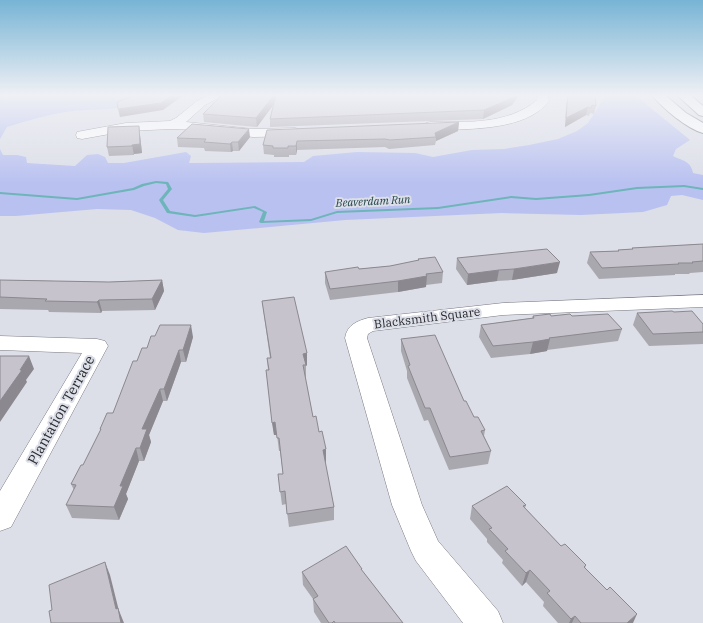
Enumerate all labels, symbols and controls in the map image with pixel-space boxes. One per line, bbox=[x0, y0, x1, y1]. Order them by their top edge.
water label: Beaverdam Run bbox=[334, 192, 411, 210]
street label: Blacksmith Square bbox=[373, 304, 481, 331]
street label: Plantation Terrace bbox=[24, 352, 98, 468]

